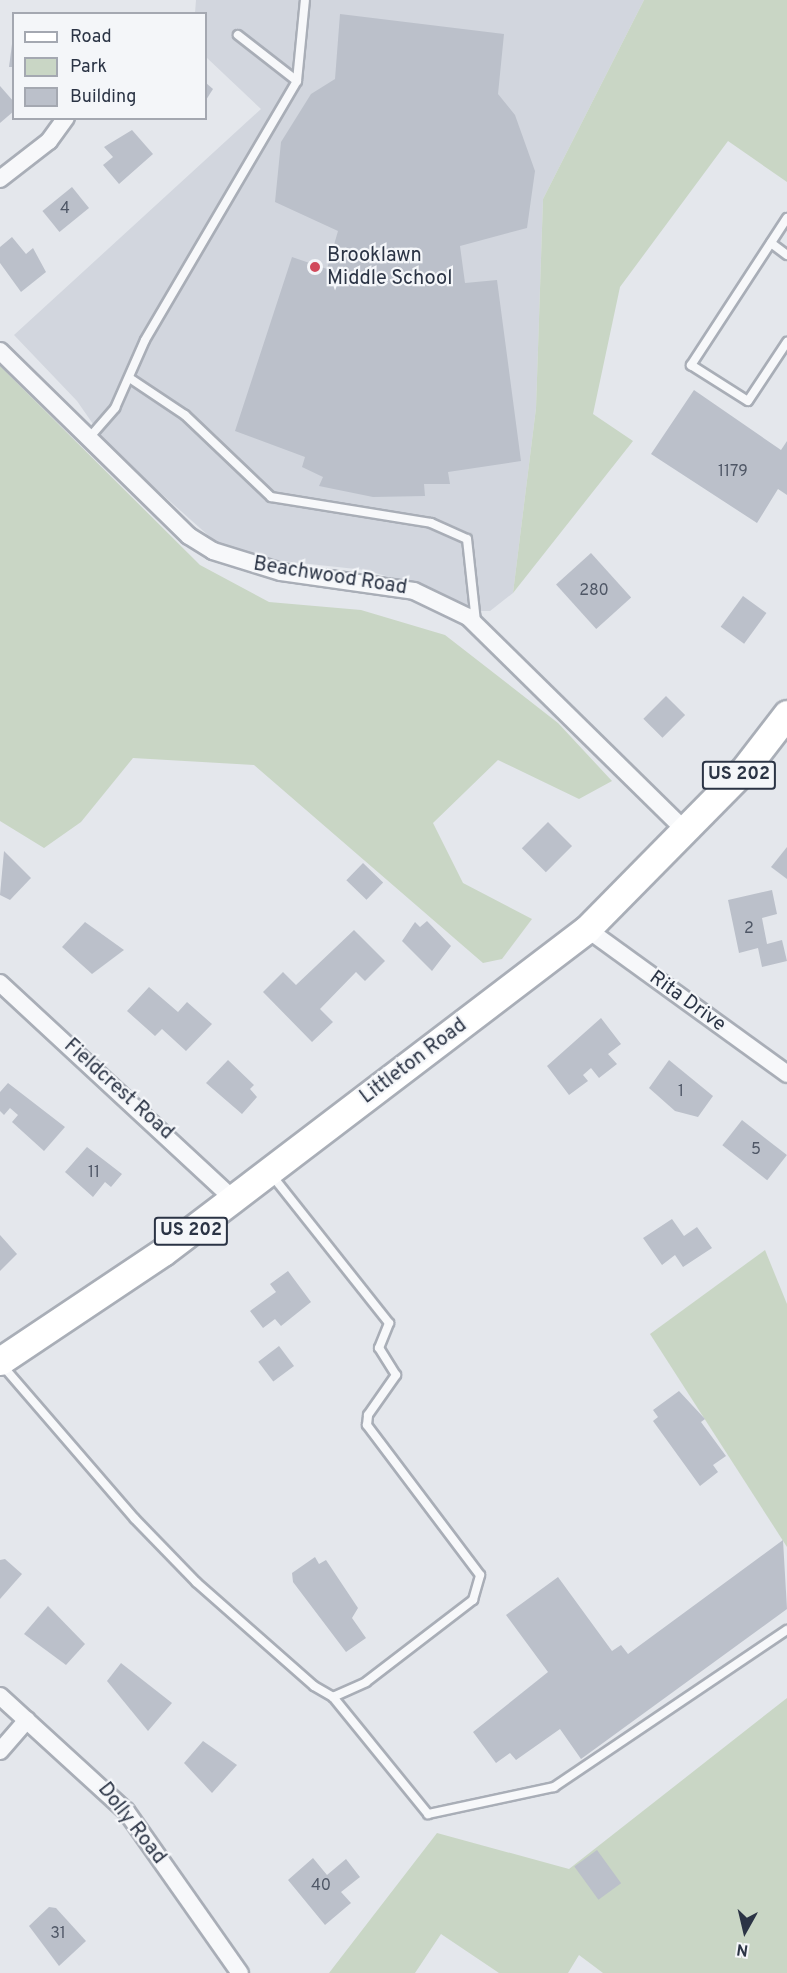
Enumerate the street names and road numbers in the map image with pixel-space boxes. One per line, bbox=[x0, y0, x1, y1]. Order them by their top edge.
street label: Beachwood Road bbox=[252, 553, 408, 601]
road number: US 202 bbox=[702, 760, 777, 790]
street label: Rita Drive bbox=[644, 966, 730, 1038]
street label: Littleton Road bbox=[356, 1014, 472, 1110]
street label: Fieldcrest Road bbox=[58, 1035, 178, 1145]
road number: US 202 bbox=[154, 1216, 228, 1246]
street label: Dolly Road bbox=[92, 1779, 170, 1869]

